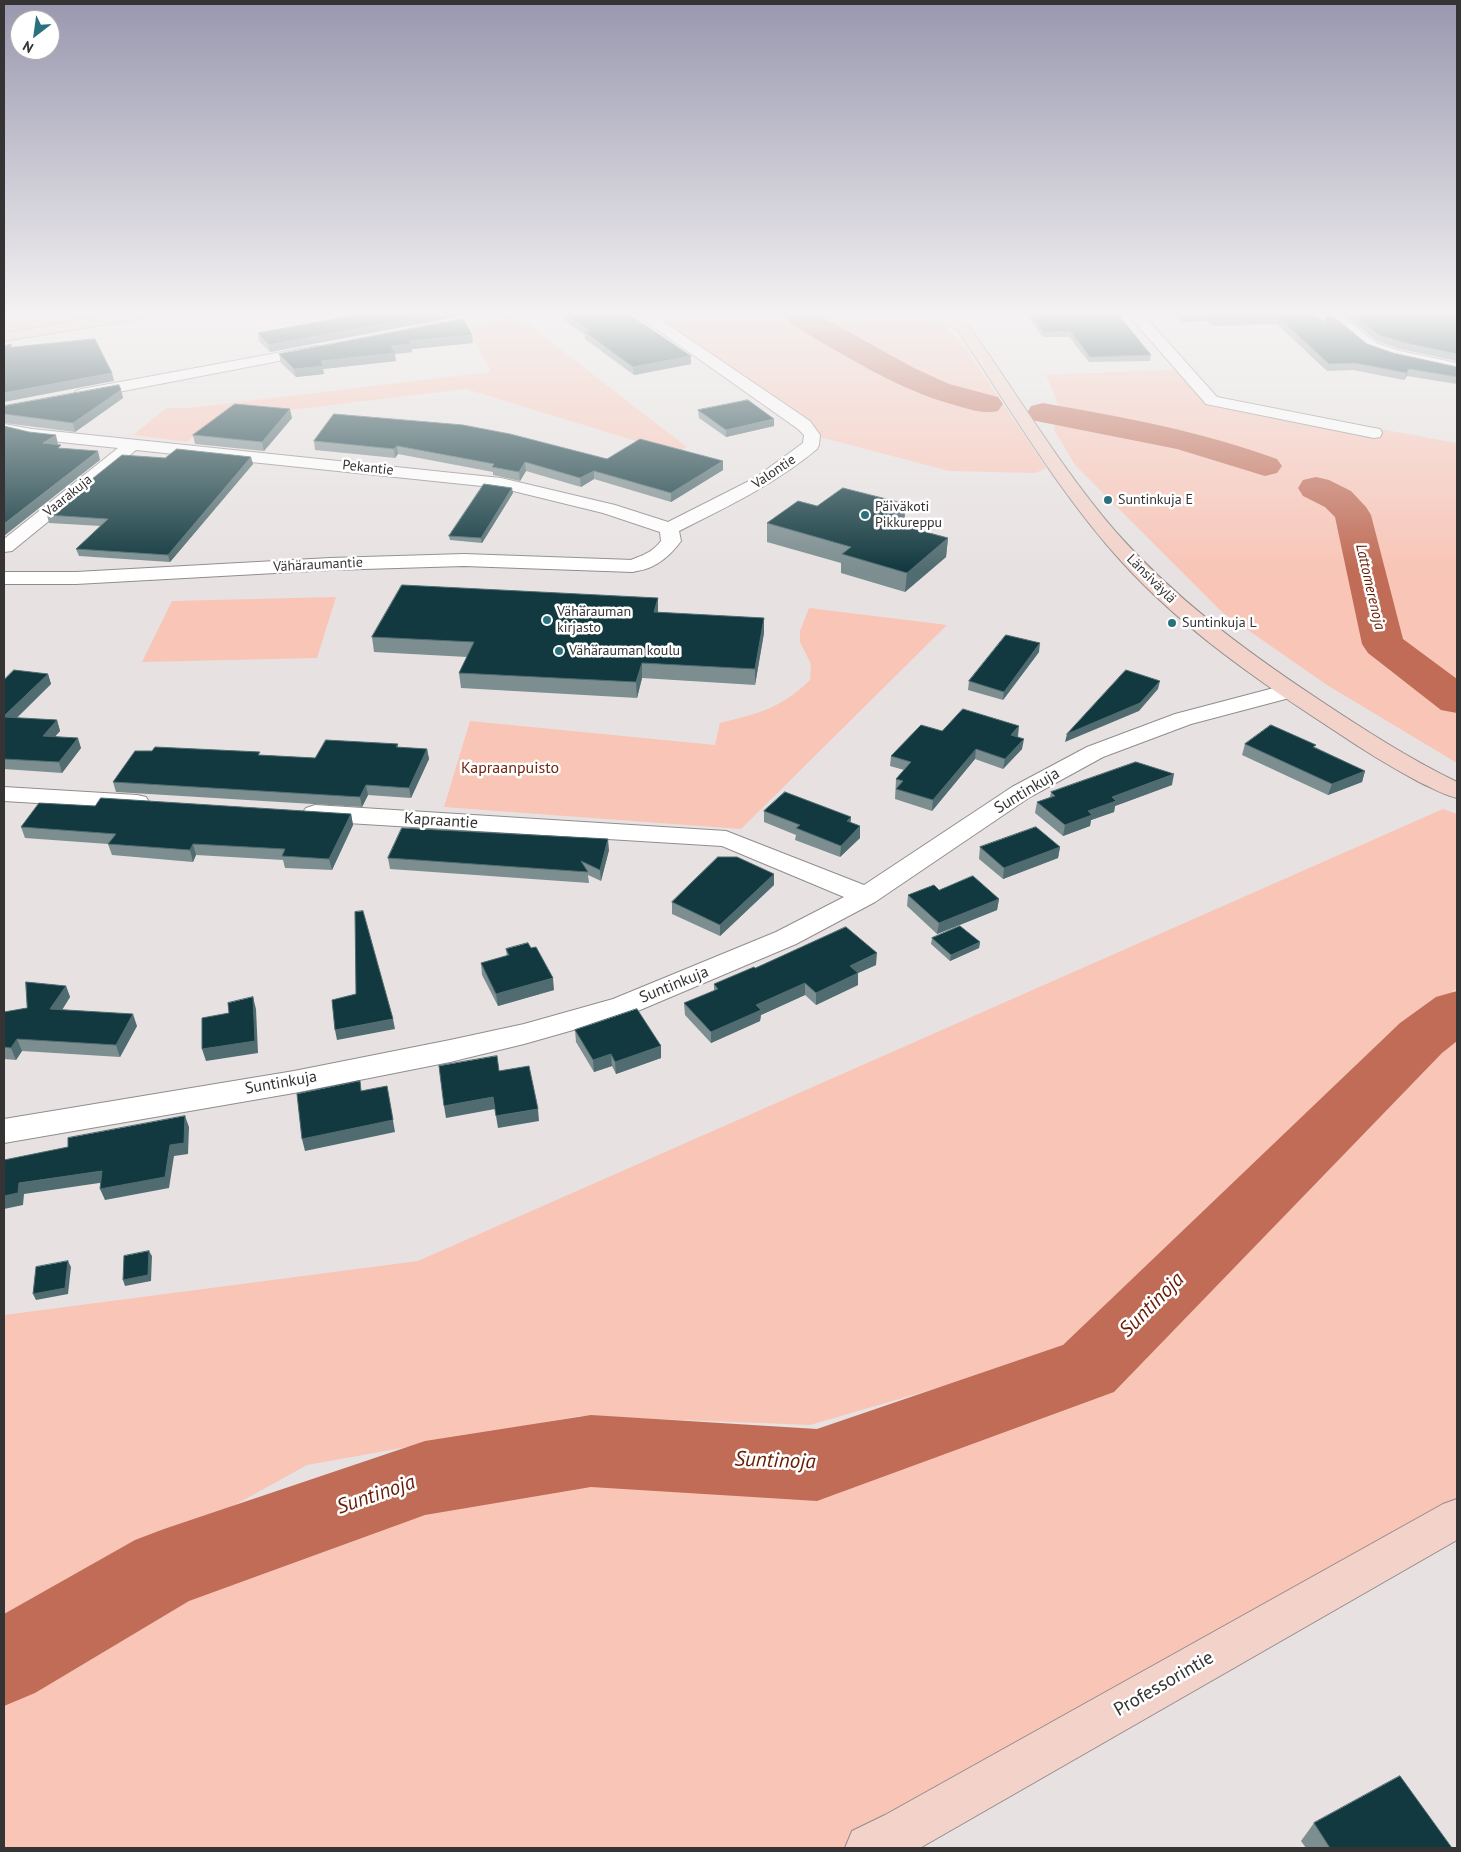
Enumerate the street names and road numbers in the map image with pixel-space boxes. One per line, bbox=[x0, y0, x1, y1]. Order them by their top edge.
street label: Valontie bbox=[749, 451, 799, 493]
street label: Pekantie bbox=[342, 457, 394, 479]
street label: Vaarakuja bbox=[40, 471, 96, 521]
street label: Länsiväylä bbox=[1123, 551, 1179, 607]
street label: Vähäraumantie bbox=[273, 554, 363, 576]
street label: Suntinkuja bbox=[991, 764, 1063, 818]
street label: Kapraantie bbox=[404, 809, 478, 833]
street label: Suntinkuja bbox=[637, 962, 711, 1008]
street label: Suntinkuja bbox=[243, 1067, 319, 1099]
street label: Professorintie bbox=[1110, 1646, 1218, 1722]

